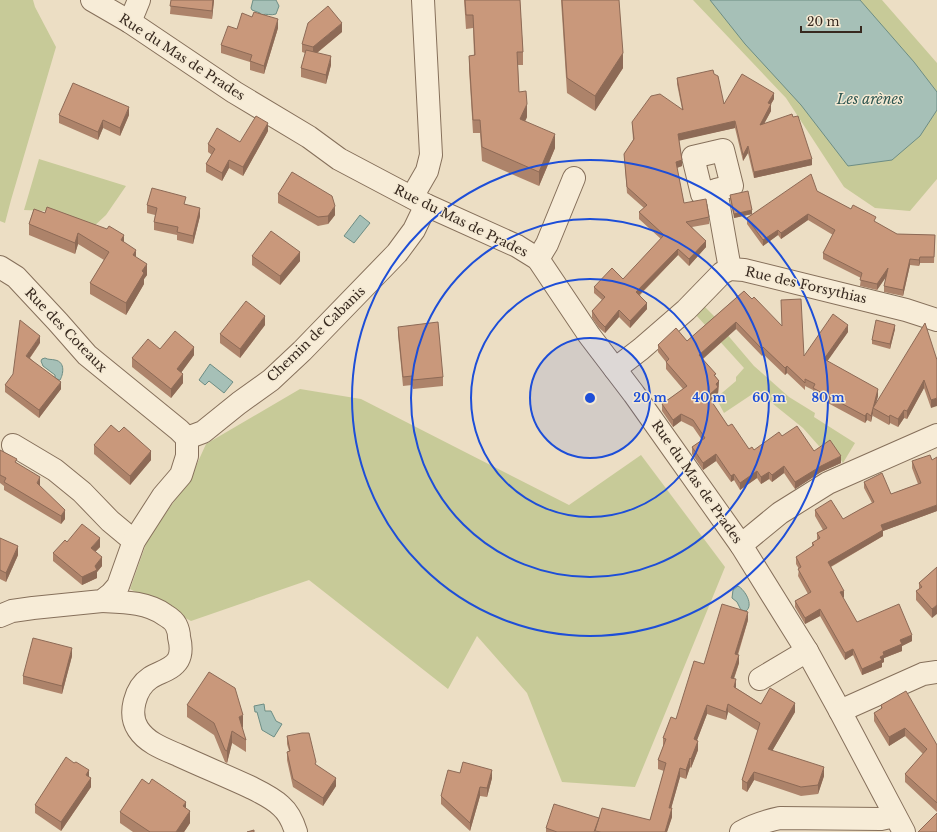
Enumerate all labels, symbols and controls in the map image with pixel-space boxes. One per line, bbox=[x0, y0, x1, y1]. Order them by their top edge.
scale bar bbox=[801, 8, 861, 34]
street label: Rue du Mas de Prades bbox=[116, 10, 248, 104]
text: 20 m bbox=[807, 14, 839, 29]
water label: Les arènes bbox=[836, 90, 903, 108]
street label: Rue du Mas de Prades bbox=[391, 181, 531, 261]
street label: Rue des Forsythias bbox=[744, 263, 869, 307]
street label: Chemin de Cabanis bbox=[263, 283, 369, 385]
street label: Rue des Coteaux bbox=[21, 284, 111, 376]
text: 20 m bbox=[633, 390, 667, 405]
text: 40 m bbox=[692, 390, 726, 405]
text: 60 m bbox=[752, 390, 787, 405]
text: 80 m bbox=[811, 390, 845, 405]
centre of rings bbox=[583, 391, 597, 405]
street label: Rue du Mas de Prades bbox=[648, 417, 746, 547]

